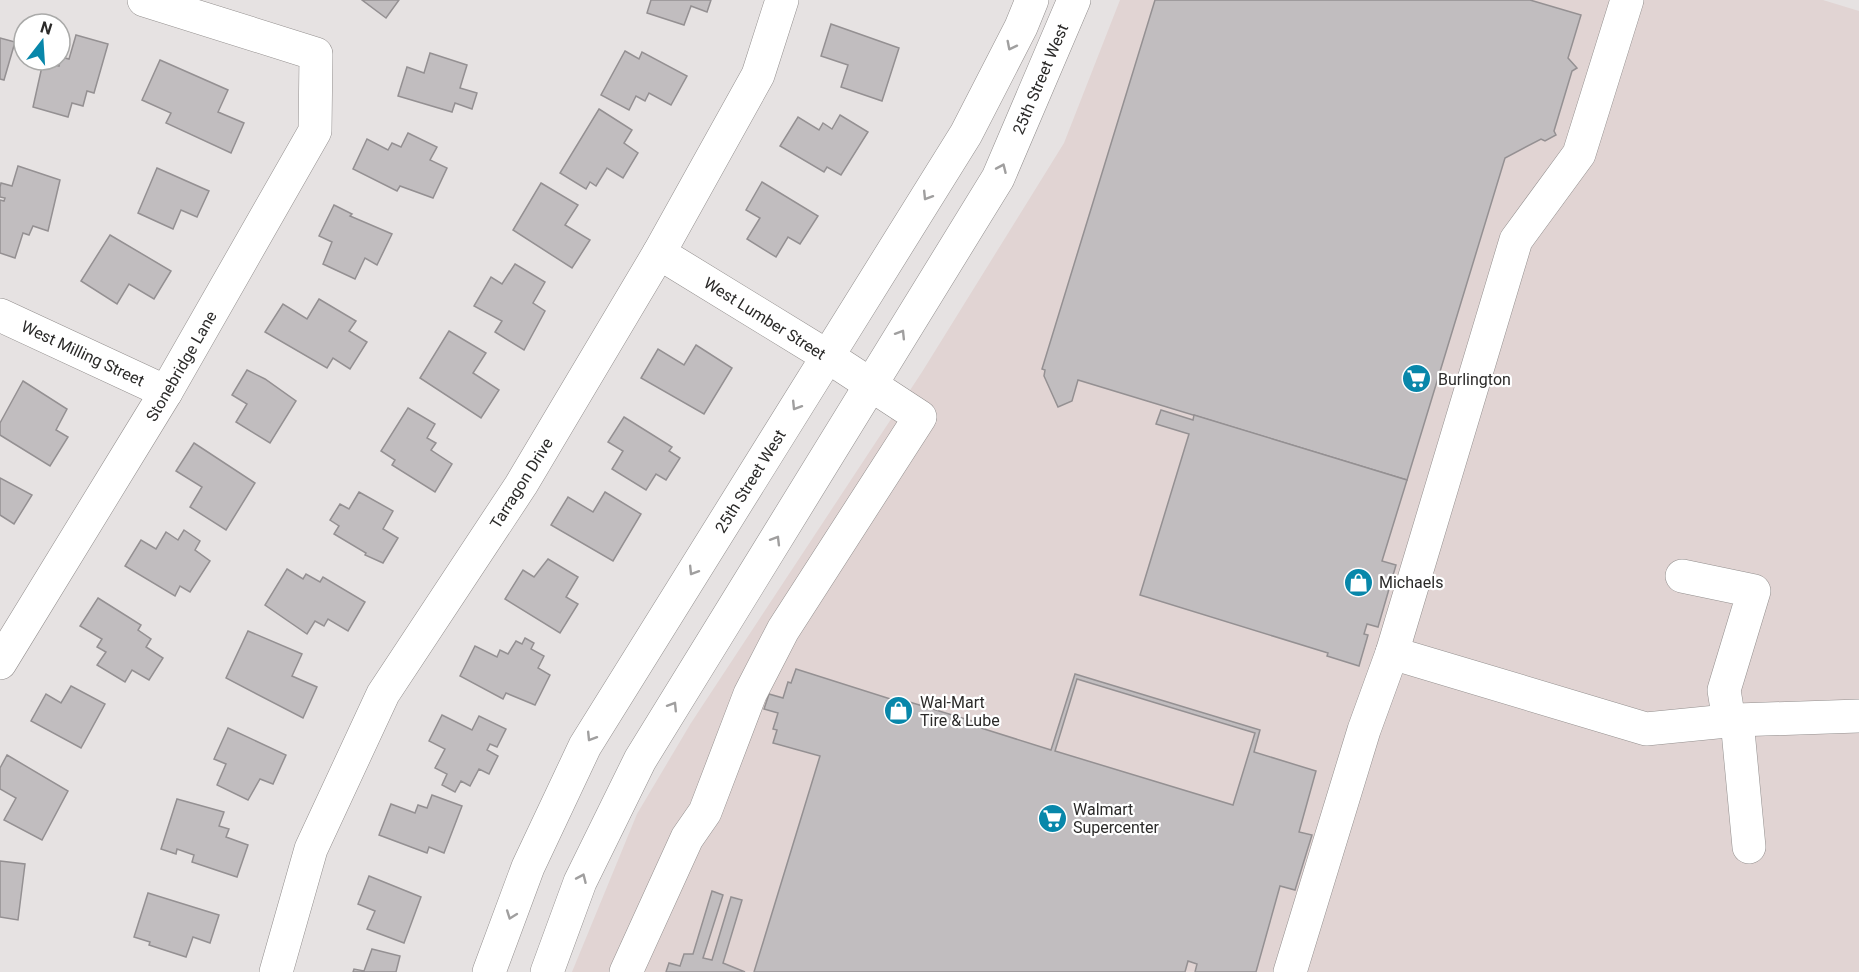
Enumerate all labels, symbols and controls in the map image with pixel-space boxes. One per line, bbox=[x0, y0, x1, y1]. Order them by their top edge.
north arrow bbox=[12, 12, 72, 72]
text: N bbox=[38, 17, 54, 39]
street label: 25th Street West bbox=[1009, 21, 1072, 137]
one-way arrow bbox=[1007, 40, 1019, 51]
one-way arrow bbox=[995, 163, 1007, 174]
one-way arrow bbox=[923, 190, 935, 200]
street label: West Lumber Street bbox=[700, 273, 829, 364]
street label: Stonebridge Lane bbox=[142, 308, 221, 425]
street label: West Milling Street bbox=[18, 317, 147, 390]
one-way arrow bbox=[894, 330, 906, 340]
supermarket icon: Burlington bbox=[1401, 363, 1433, 395]
place label: Burlington bbox=[1438, 370, 1511, 389]
one-way arrow bbox=[792, 400, 804, 410]
street label: 25th Street West bbox=[711, 426, 790, 536]
street label: Tarragon Drive bbox=[486, 434, 557, 532]
one-way arrow bbox=[768, 536, 780, 546]
one-way arrow bbox=[689, 565, 701, 575]
shop icon: Michaels bbox=[1342, 566, 1374, 598]
place label: Michaels bbox=[1379, 573, 1443, 592]
place label: Wal-Mart Tire & Lube bbox=[920, 693, 1000, 730]
shop icon: Wal-Mart Tire & Lube bbox=[883, 695, 915, 727]
one-way arrow bbox=[666, 702, 678, 712]
one-way arrow bbox=[586, 731, 598, 741]
place label: Walmart Supercenter bbox=[1073, 800, 1159, 837]
supermarket icon: Walmart Supercenter bbox=[1036, 802, 1068, 834]
one-way arrow bbox=[575, 873, 587, 884]
one-way arrow bbox=[505, 909, 518, 920]

